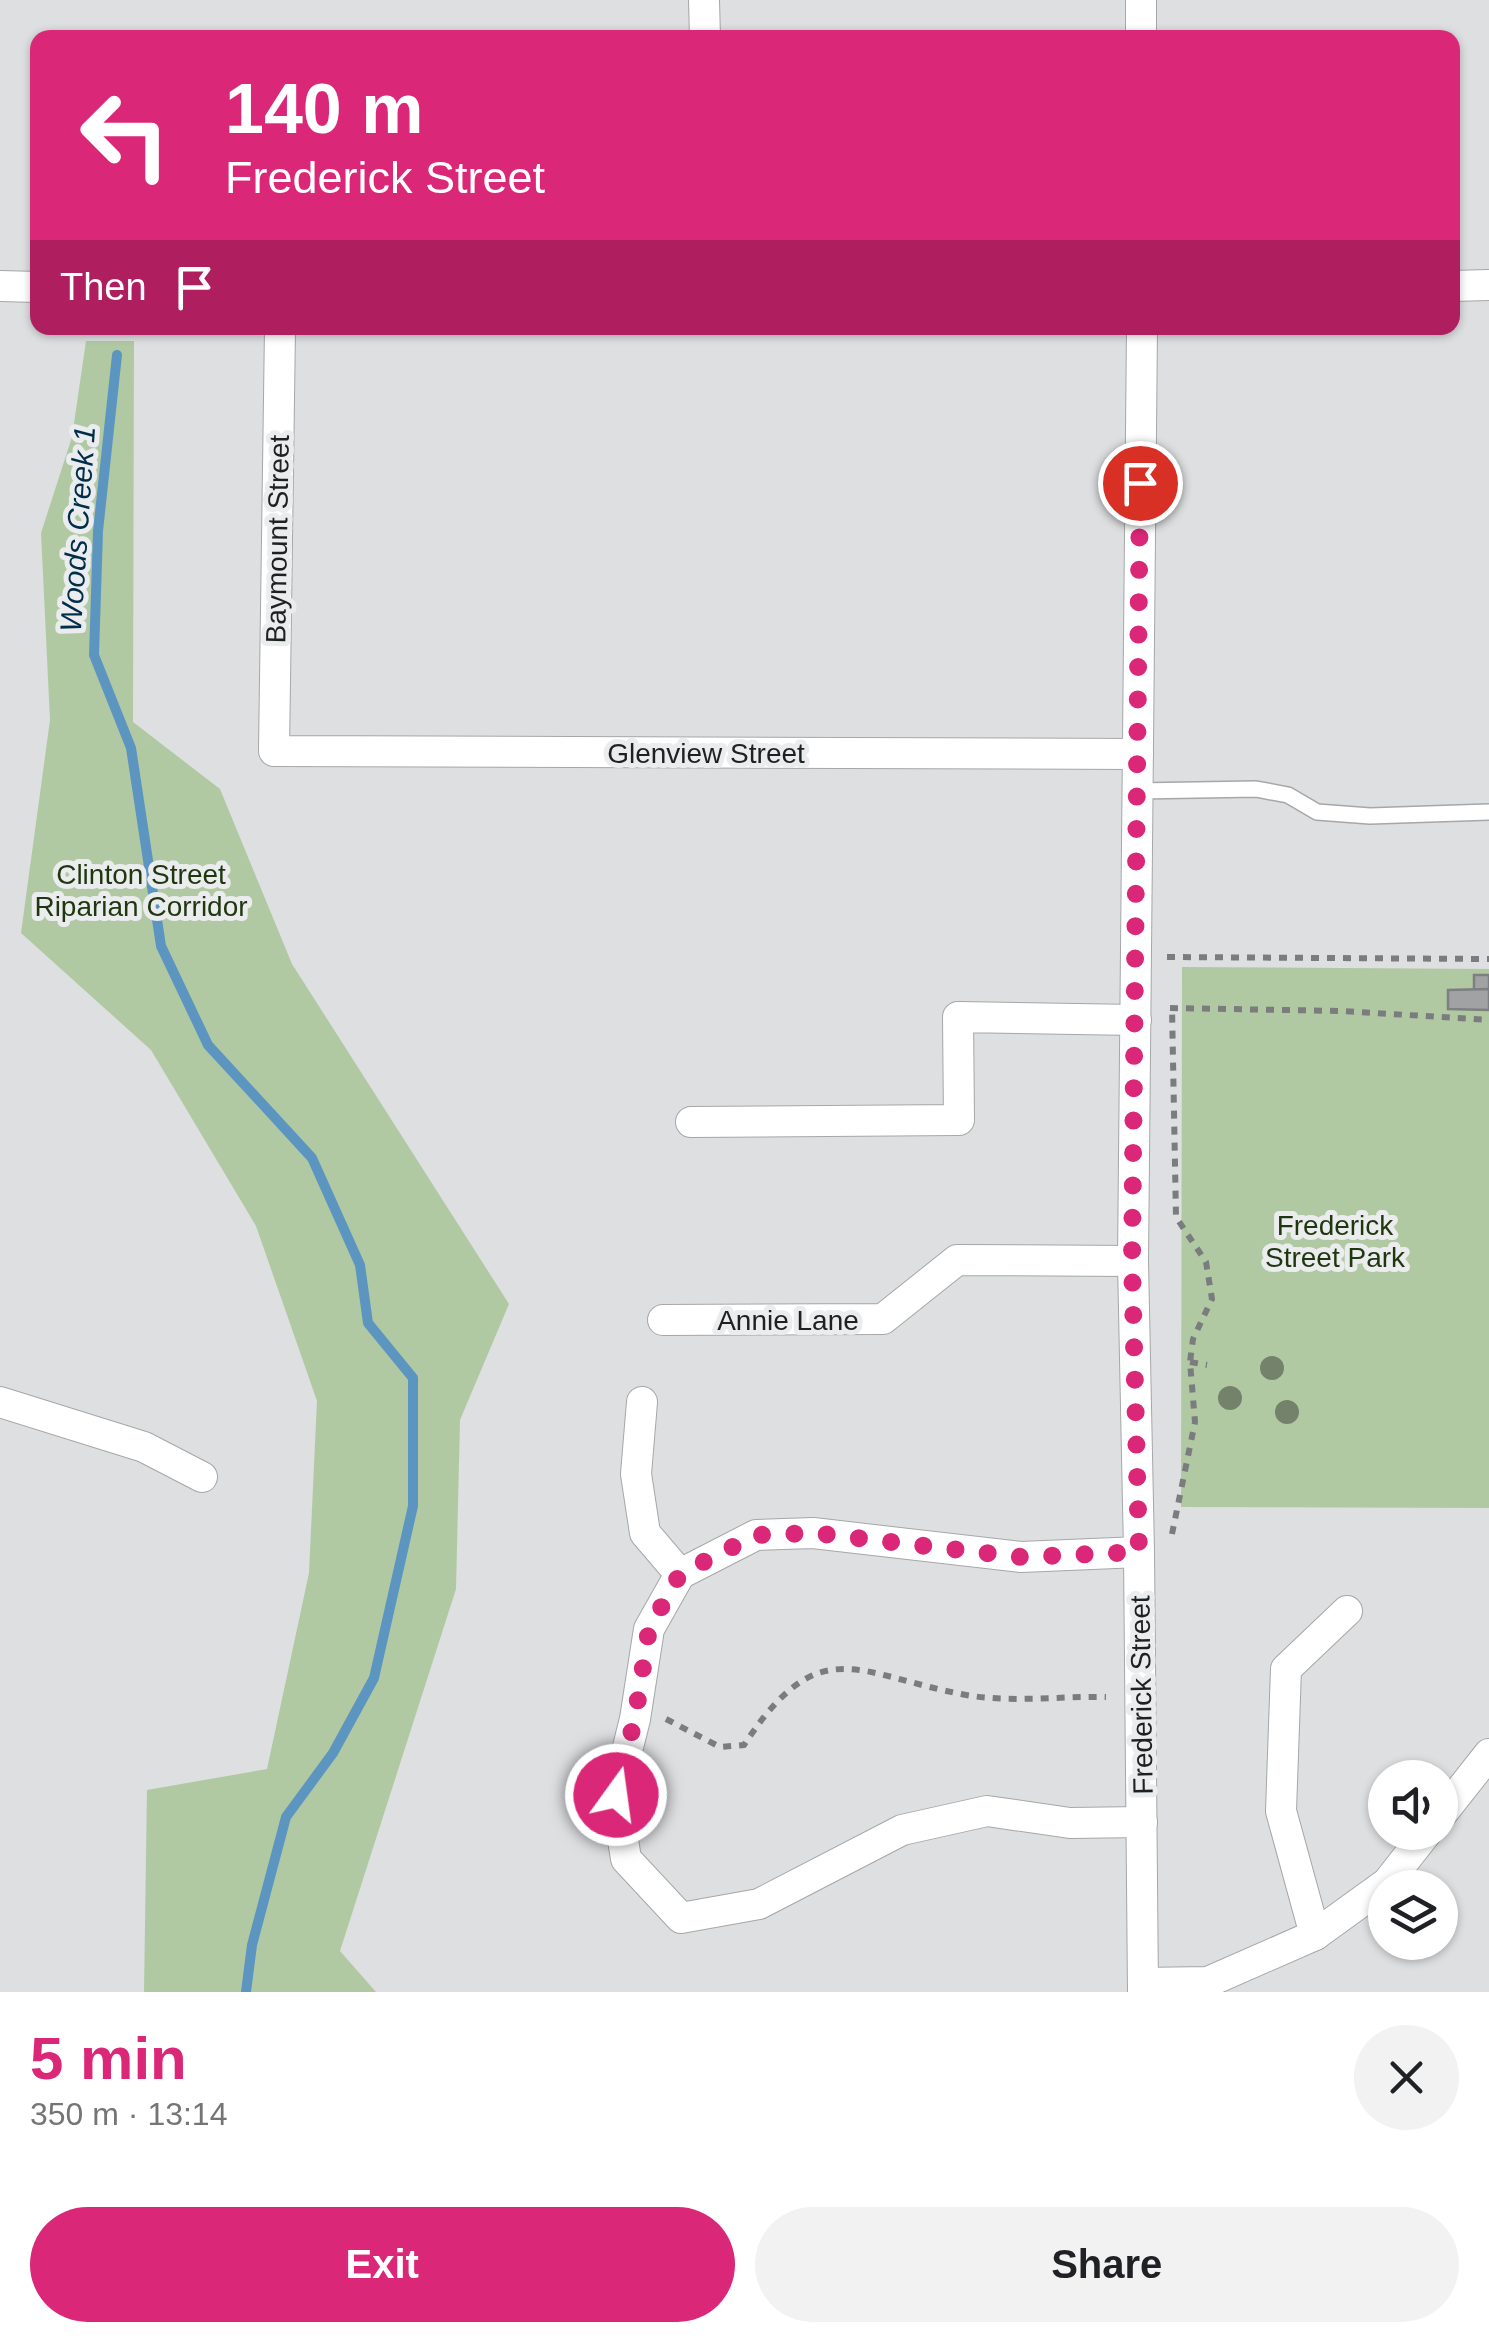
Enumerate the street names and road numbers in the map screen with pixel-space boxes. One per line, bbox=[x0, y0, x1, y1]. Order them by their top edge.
street label: Baymount Street bbox=[260, 434, 295, 644]
street label: Glenview Street bbox=[607, 738, 805, 769]
street label: Annie Lane bbox=[717, 1305, 859, 1336]
street label: Frederick Street bbox=[1124, 1595, 1159, 1795]

